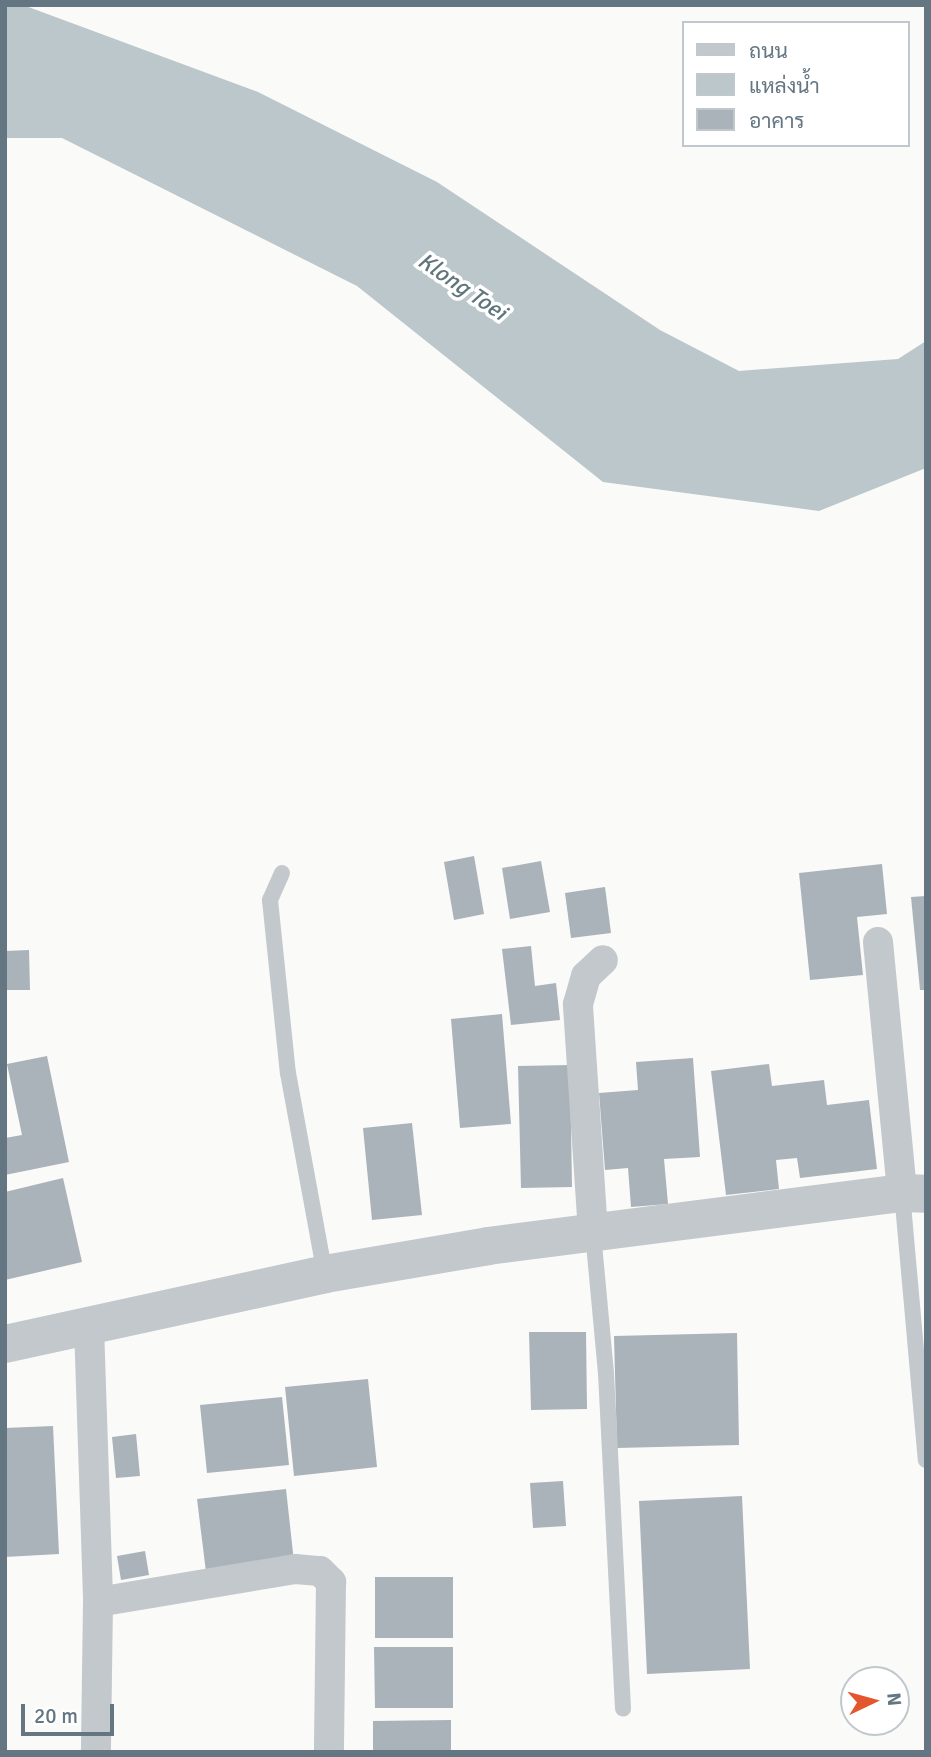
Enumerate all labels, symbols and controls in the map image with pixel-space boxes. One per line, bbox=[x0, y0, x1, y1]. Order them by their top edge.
legend bbox=[682, 21, 910, 147]
text: ถนน bbox=[749, 38, 788, 64]
text: แหล่งน้ำ bbox=[749, 73, 820, 99]
text: อาคาร bbox=[749, 108, 805, 134]
water label: Klong Toei bbox=[412, 247, 512, 327]
north arrow bbox=[840, 1666, 910, 1736]
scale bar bbox=[24, 1690, 117, 1734]
text: N bbox=[881, 1692, 906, 1707]
text: 20 m bbox=[34, 1703, 78, 1729]

